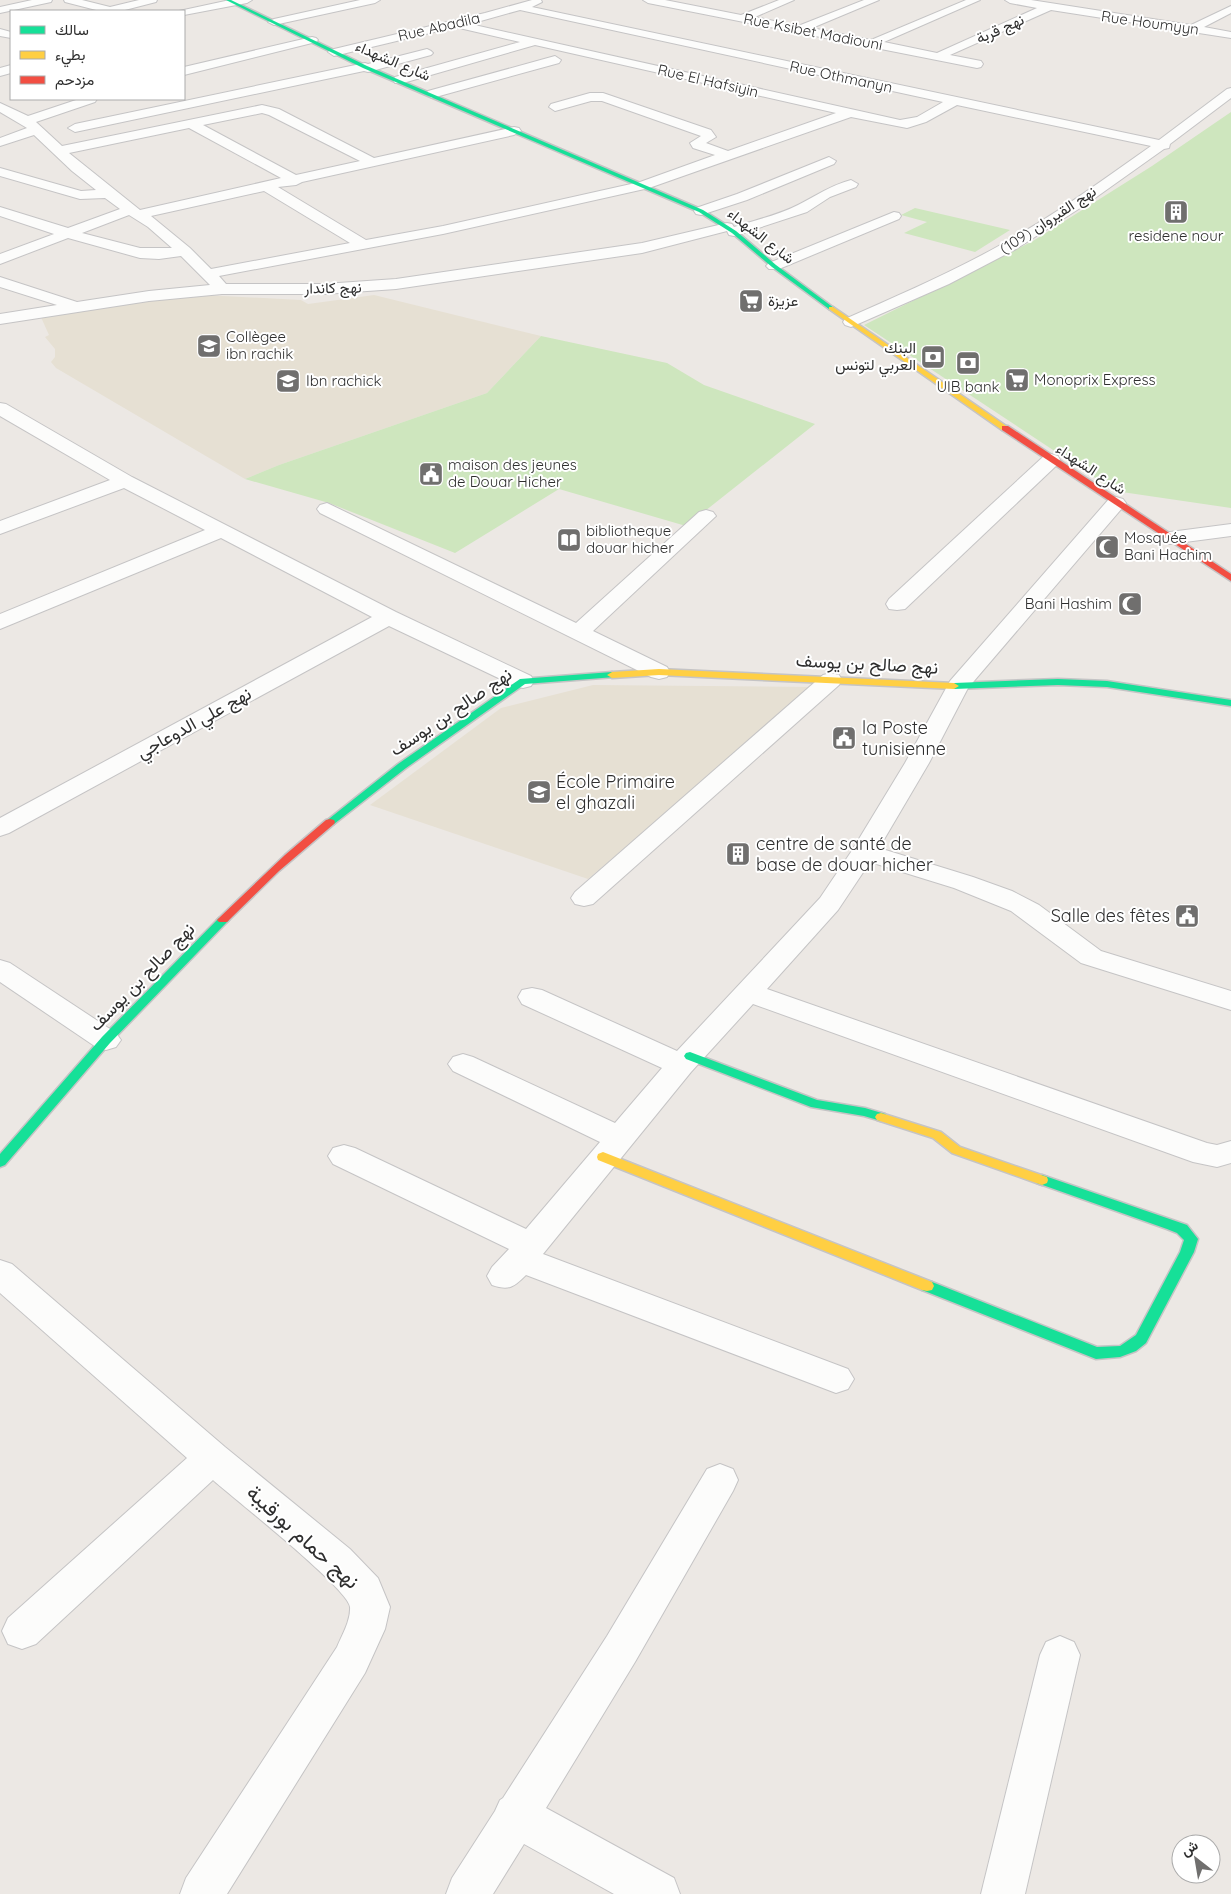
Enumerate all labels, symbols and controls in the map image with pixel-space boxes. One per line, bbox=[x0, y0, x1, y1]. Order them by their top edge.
street label: Rue Houmyyn bbox=[1100, 6, 1200, 39]
street label: Rue Abadila bbox=[396, 8, 482, 45]
street label: Rue Ksibet Madiouni bbox=[742, 9, 884, 54]
legend bbox=[10, 10, 185, 100]
street label: نهج قربة bbox=[973, 10, 1028, 49]
text: سالك bbox=[55, 20, 89, 39]
street label: شارع الشهداء bbox=[352, 36, 434, 87]
text: بطيء bbox=[55, 45, 85, 68]
street label: Rue Othmanyn bbox=[788, 56, 894, 97]
street label: Rue El Hafsiyin bbox=[656, 60, 760, 101]
text: مزدحم bbox=[55, 70, 94, 90]
street label: نهج القيروان (109) bbox=[996, 181, 1101, 260]
building icon: residene nour bbox=[1163, 199, 1189, 225]
street label: شارع الشهداء bbox=[723, 204, 799, 269]
place label: residene nour bbox=[1128, 226, 1224, 245]
street label: نهج كاندار bbox=[303, 277, 362, 300]
supermarket icon: عزيزة bbox=[738, 288, 764, 314]
place label: عزيزة bbox=[768, 291, 799, 310]
place label: Collègee ibn rachik bbox=[226, 327, 293, 363]
school or university icon: Collègee ibn rachik bbox=[196, 333, 222, 359]
place label: البنك العربي لتونس bbox=[835, 338, 916, 378]
bank icon: البنك العربي لتونس bbox=[920, 344, 946, 370]
bank icon: UIB bank bbox=[955, 350, 981, 376]
supermarket icon: Monoprix Express bbox=[1004, 367, 1030, 393]
school or university icon: Ibn rachick bbox=[275, 368, 301, 394]
place label: Monoprix Express bbox=[1034, 370, 1156, 389]
place label: Ibn rachick bbox=[306, 371, 382, 390]
place label: UIB bank bbox=[936, 377, 1000, 396]
street label: شارع الشهداء bbox=[1052, 439, 1130, 500]
place label: maison des jeunes de Douar Hicher bbox=[448, 455, 577, 491]
public building icon: maison des jeunes de Douar Hicher bbox=[418, 461, 444, 487]
place label: bibliotheque douar hicher bbox=[586, 521, 674, 557]
library icon: bibliotheque douar hicher bbox=[556, 527, 582, 553]
place label: Mosquée Bani Hachim bbox=[1124, 528, 1212, 564]
mosque icon: Mosquée Bani Hachim bbox=[1094, 534, 1120, 560]
mosque icon: Bani Hashim bbox=[1117, 591, 1143, 617]
place label: Bani Hashim bbox=[1025, 594, 1112, 613]
street label: نهج صالح بن يوسف bbox=[795, 648, 939, 680]
street label: نهج صالح بن يوسف bbox=[385, 662, 517, 762]
street label: نهج علي الدوعاجي bbox=[132, 682, 257, 767]
place label: la Poste tunisienne bbox=[862, 716, 946, 760]
public building icon: la Poste tunisienne bbox=[831, 725, 857, 751]
place label: École Primaire el ghazali bbox=[556, 770, 675, 814]
school or university icon: École Primaire el ghazali bbox=[526, 779, 552, 805]
place label: centre de santé de base de douar hicher bbox=[756, 832, 933, 876]
building icon: centre de santé de base de douar hicher bbox=[725, 841, 751, 867]
public building icon: Salle des fêtes bbox=[1174, 903, 1200, 929]
place label: Salle des fêtes bbox=[1051, 904, 1170, 927]
street label: نهج صالح بن يوسف bbox=[84, 917, 200, 1037]
street label: نهج حمام بورقيبة bbox=[240, 1479, 366, 1595]
north arrow bbox=[1171, 1834, 1221, 1884]
text: ش bbox=[1177, 1836, 1201, 1860]

